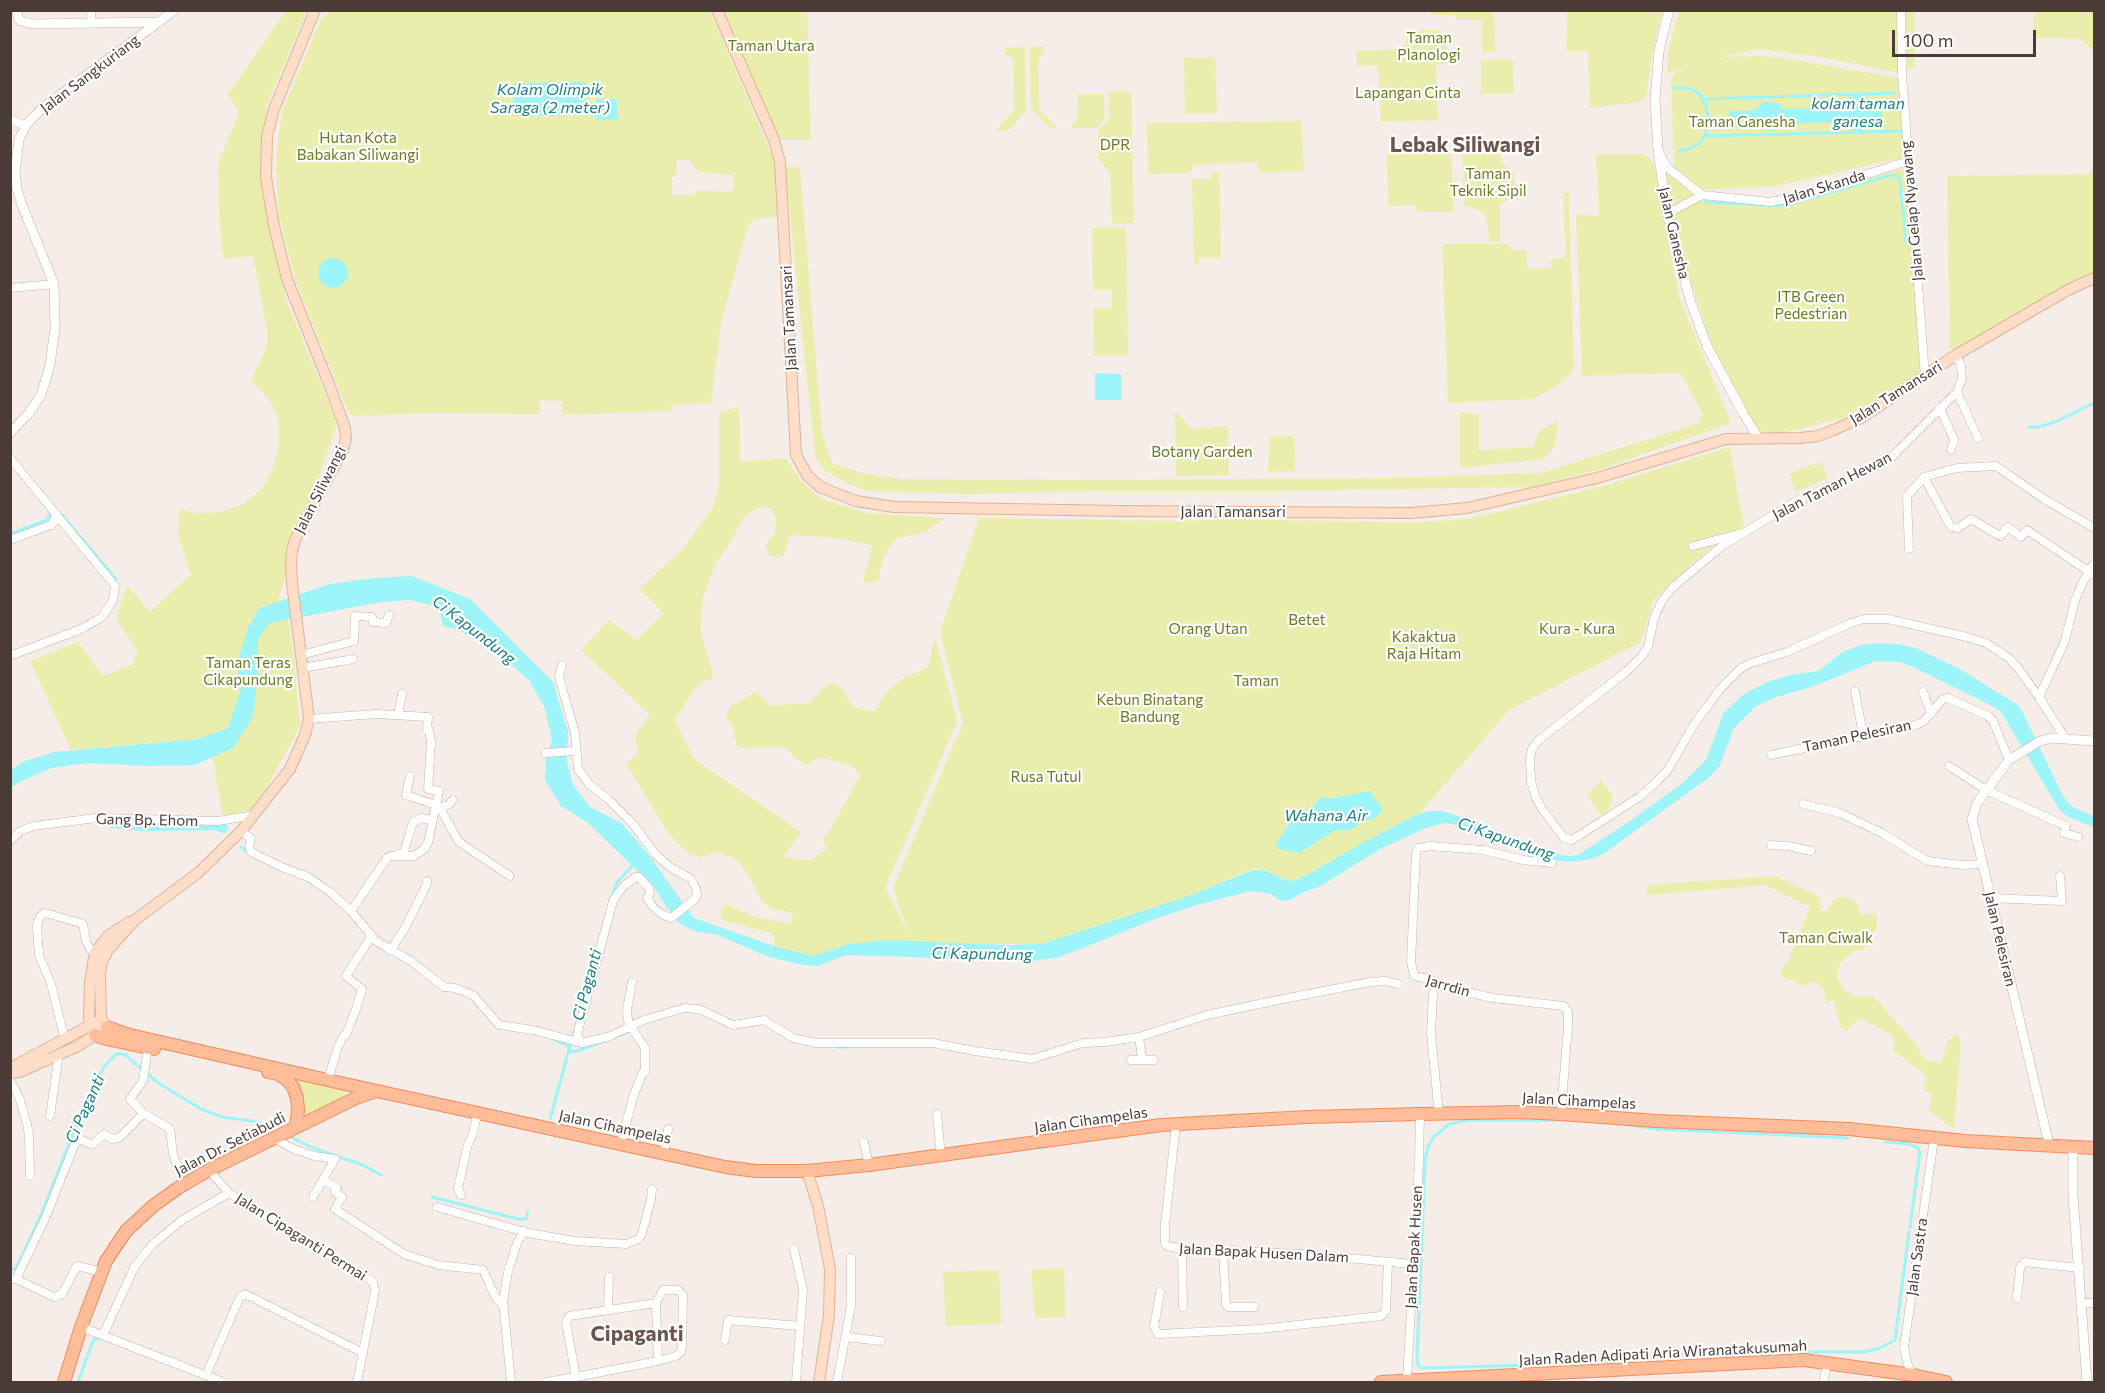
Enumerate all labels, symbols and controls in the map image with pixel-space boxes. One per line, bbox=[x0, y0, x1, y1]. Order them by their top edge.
scale bar bbox=[1895, 18, 2039, 56]
park label: Taman Planologi bbox=[1397, 29, 1461, 64]
text: 100 m bbox=[1903, 29, 1953, 51]
street label: Jalan Sangkuriang bbox=[37, 31, 143, 117]
park label: Taman Utara bbox=[727, 37, 815, 55]
water label: Kolam Olimpik Saraga (2 meter) bbox=[490, 80, 610, 118]
park label: Lapangan Cinta bbox=[1355, 84, 1461, 102]
water label: kolam taman ganesa bbox=[1811, 94, 1905, 132]
park label: Taman Ganesha bbox=[1688, 113, 1796, 131]
park label: Hutan Kota Babakan Siliwangi bbox=[297, 129, 419, 164]
district label: Lebak Siliwangi bbox=[1390, 132, 1540, 158]
park label: DPR bbox=[1100, 136, 1130, 154]
street label: Jalan Gelap Nyawang bbox=[1897, 140, 1927, 282]
park label: Taman Teknik Sipil bbox=[1449, 165, 1527, 200]
street label: Jalan Skanda bbox=[1781, 166, 1867, 208]
street label: Jalan Ganesha bbox=[1655, 185, 1693, 281]
street label: Jalan Tamansari bbox=[777, 265, 801, 371]
park label: ITB Green Pedestrian bbox=[1775, 288, 1847, 323]
street label: Jalan Tamansari bbox=[1846, 357, 1946, 429]
street label: Jalan Siliwangi bbox=[290, 443, 350, 537]
park label: Botany Garden bbox=[1151, 443, 1253, 461]
street label: Jalan Taman Hewan bbox=[1769, 448, 1895, 524]
street label: Jalan Tamansari bbox=[1180, 503, 1286, 521]
water label: Ci Kapundung bbox=[428, 591, 520, 669]
park label: Betet bbox=[1288, 611, 1326, 629]
park label: Orang Utan bbox=[1168, 620, 1248, 638]
park label: Kura - Kura bbox=[1539, 620, 1615, 638]
park label: Kakaktua Raja Hitam bbox=[1387, 628, 1461, 663]
park label: Taman Teras Cikapundung bbox=[203, 654, 293, 689]
park label: Taman bbox=[1233, 672, 1279, 690]
park label: Kebun Binatang Bandung bbox=[1097, 691, 1203, 726]
street label: Taman Pelesiran bbox=[1801, 716, 1913, 756]
park label: Rusa Tutul bbox=[1011, 768, 1081, 786]
water label: Wahana Air bbox=[1284, 806, 1368, 826]
street label: Gang Bp. Ehom bbox=[96, 810, 198, 830]
water label: Ci Kapundung bbox=[1455, 814, 1557, 864]
street label: Jalan Pelesiran bbox=[1980, 890, 2020, 988]
park label: Taman Ciwalk bbox=[1779, 929, 1873, 947]
water label: Ci Kapundung bbox=[931, 944, 1033, 964]
water label: Ci Paganti bbox=[568, 947, 606, 1023]
street label: Jarrdin bbox=[1424, 971, 1472, 1001]
water label: Ci Paganti bbox=[61, 1072, 109, 1146]
street label: Jalan Cihampelas bbox=[1521, 1089, 1637, 1113]
street label: Jalan Cihampelas bbox=[1033, 1103, 1149, 1137]
street label: Jalan Cihampelas bbox=[557, 1106, 673, 1148]
street label: Jalan Dr. Setiabudi bbox=[171, 1108, 289, 1180]
street label: Jalan Bapak Husen bbox=[1402, 1185, 1426, 1309]
street label: Jalan Cipaganti Permai bbox=[232, 1189, 370, 1285]
street label: Jalan Sastra bbox=[1903, 1217, 1931, 1297]
street label: Jalan Bapak Husen Dalam bbox=[1179, 1240, 1349, 1266]
district label: Cipaganti bbox=[590, 1321, 684, 1347]
street label: Jalan Raden Adipati Aria Wiranatakusumah bbox=[1518, 1336, 1808, 1370]

